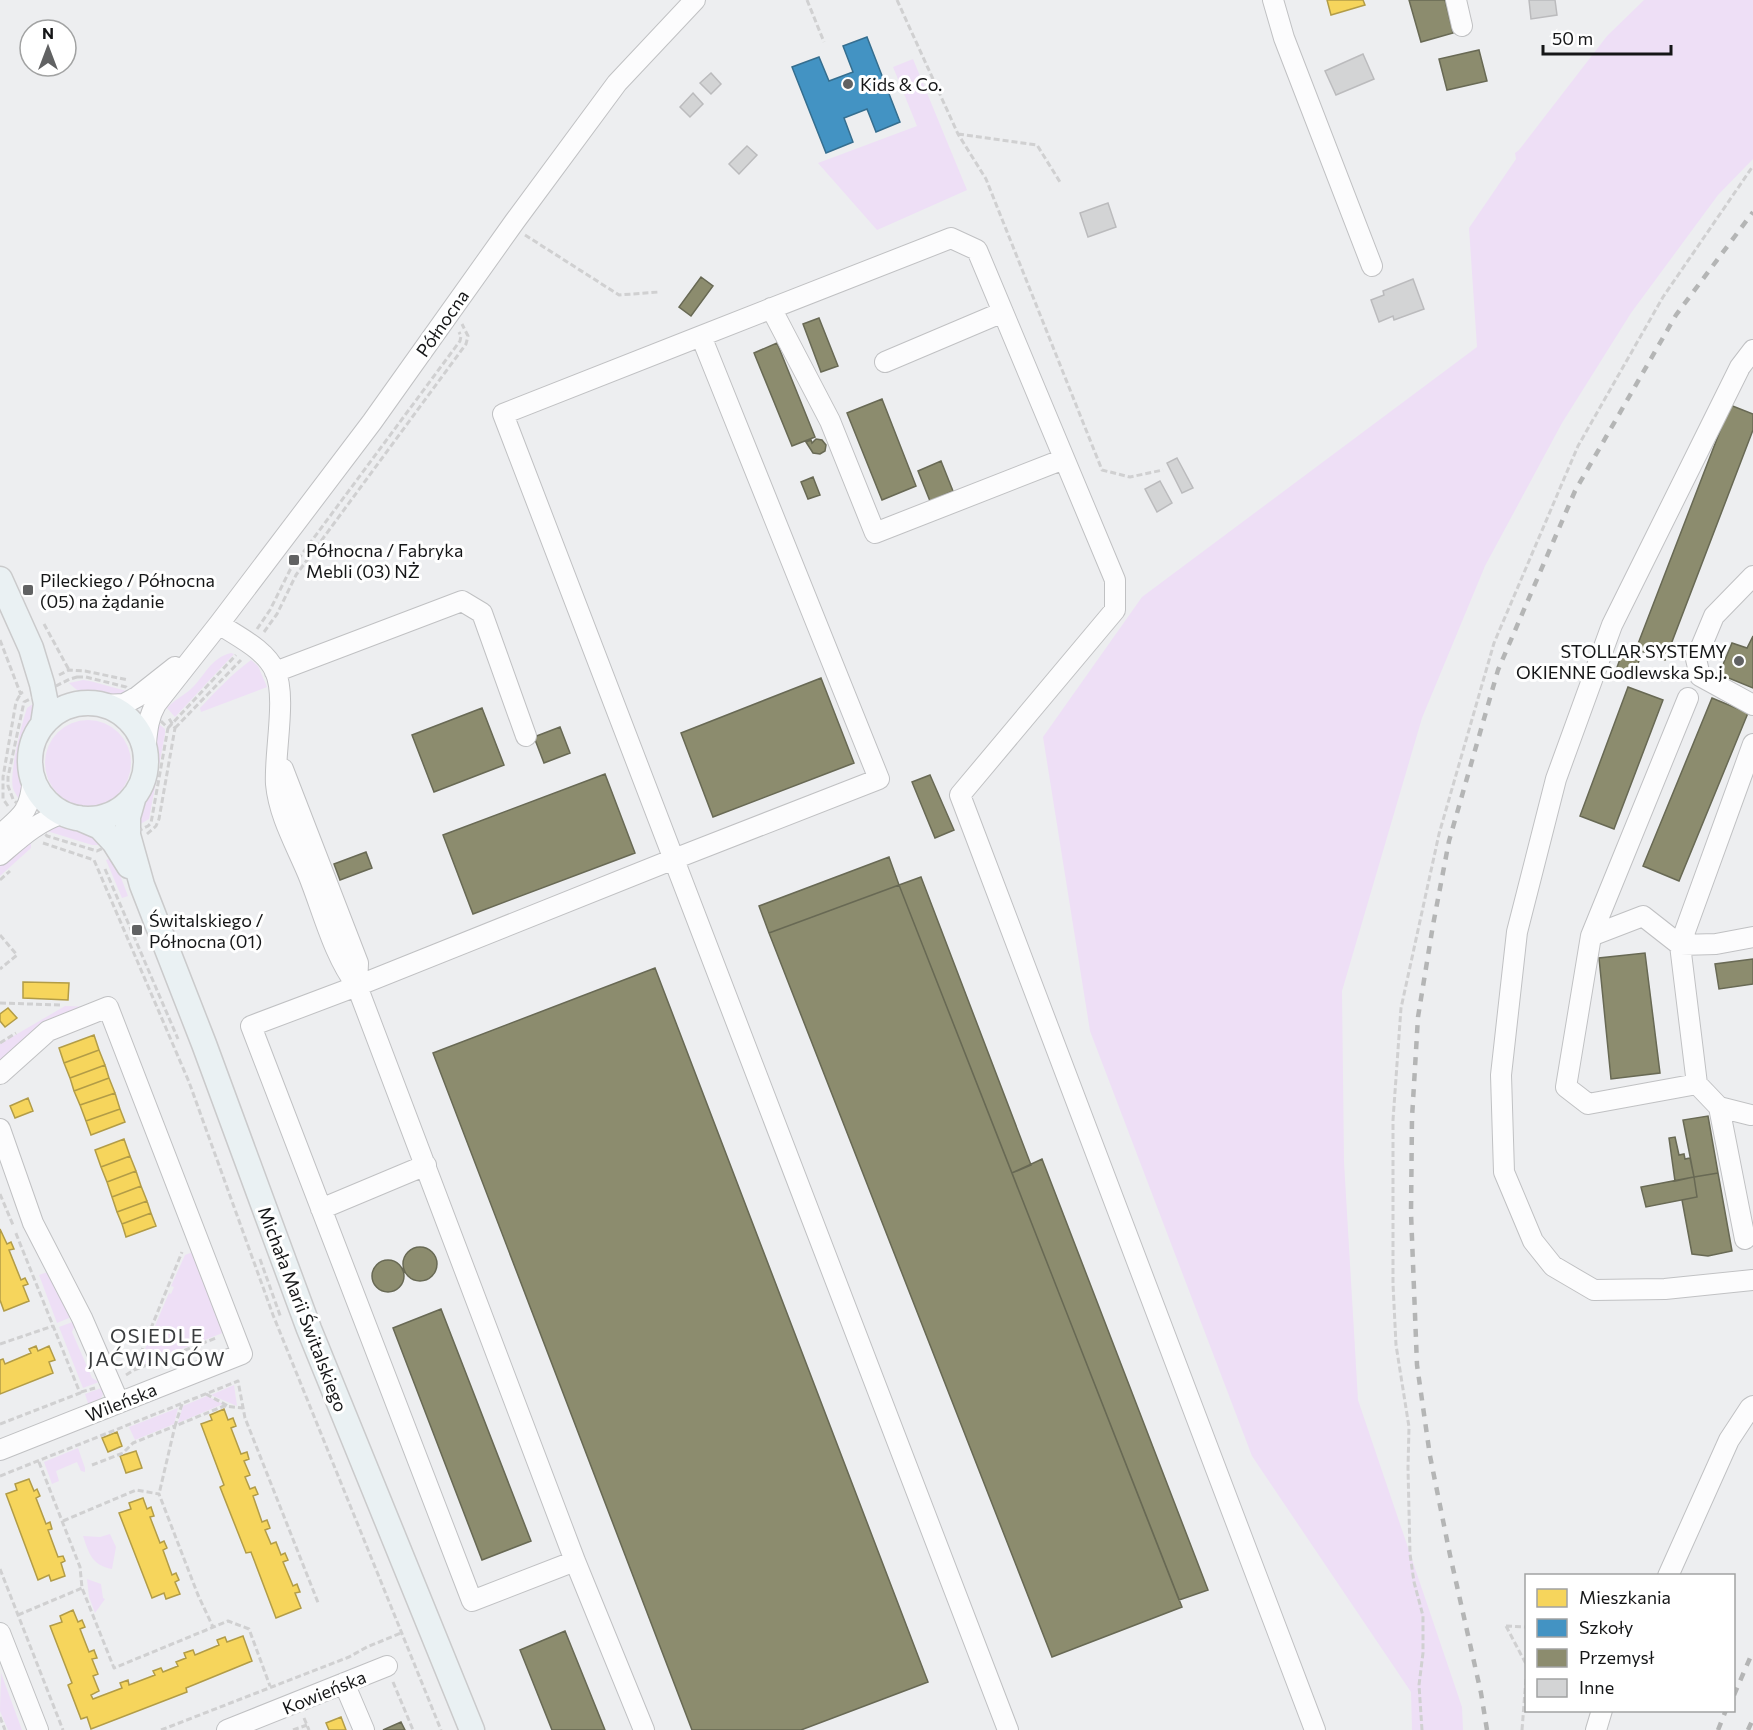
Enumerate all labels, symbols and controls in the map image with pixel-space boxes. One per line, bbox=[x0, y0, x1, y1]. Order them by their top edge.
north arrow bbox=[18, 18, 78, 78]
scale bar bbox=[1543, 18, 1670, 56]
text: N bbox=[42, 23, 54, 42]
text: 50 m bbox=[1552, 27, 1593, 49]
place label: Kids & Co. bbox=[860, 73, 942, 95]
marker: Kids & Co. bbox=[841, 77, 855, 91]
street label: Północna bbox=[411, 285, 473, 361]
place label: Północna / Fabryka Mebli (03) NŻ bbox=[306, 539, 463, 582]
marker: Północna / Fabryka Mebli (03) NŻ bbox=[287, 553, 301, 567]
place label: Pileckiego / Północna (05) na żądanie bbox=[40, 569, 215, 612]
marker: Pileckiego / Północna (05) na żądanie bbox=[21, 583, 35, 597]
place label: STOLLAR SYSTEMY OKIENNE Godlewska Sp.j. bbox=[1516, 640, 1727, 683]
marker: STOLLAR SYSTEMY OKIENNE Godlewska Sp.j. bbox=[1732, 654, 1746, 668]
place label: Świtalskiego / Północna (01) bbox=[149, 909, 263, 952]
marker: Świtalskiego / Północna (01) bbox=[130, 923, 144, 937]
street label: Michała Marii Świtalskiego bbox=[254, 1203, 352, 1415]
district label: OSIEDLE JAĆWINGÓW bbox=[88, 1323, 226, 1370]
street label: Wileńska bbox=[82, 1378, 160, 1426]
legend bbox=[1525, 1574, 1735, 1712]
text: Mieszkania bbox=[1579, 1586, 1671, 1608]
text: Szkoły bbox=[1579, 1616, 1633, 1638]
text: Przemysł bbox=[1579, 1646, 1655, 1668]
street label: Kowieńska bbox=[279, 1665, 369, 1719]
text: Inne bbox=[1579, 1676, 1614, 1698]

